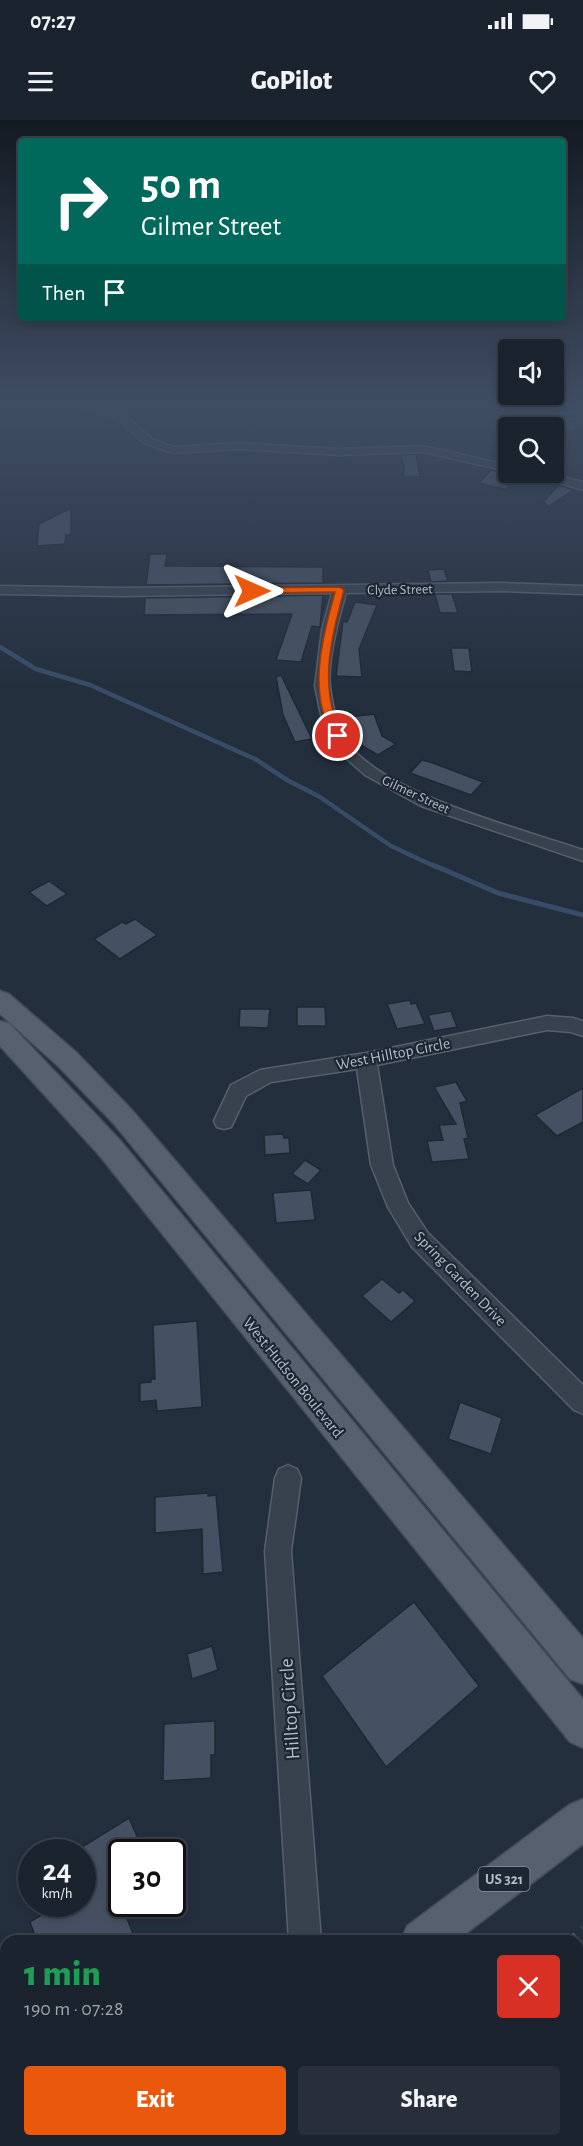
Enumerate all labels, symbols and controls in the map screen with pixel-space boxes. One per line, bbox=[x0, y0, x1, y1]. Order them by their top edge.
text: 07:27 bbox=[30, 10, 76, 32]
icon: menu bbox=[24, 65, 57, 98]
icon: heart bbox=[526, 65, 559, 98]
text: GoPilot bbox=[251, 67, 332, 94]
icon: right bbox=[42, 162, 120, 240]
text: 50 m bbox=[141, 164, 221, 206]
text: Gilmer Street bbox=[141, 213, 281, 240]
icon: arrive bbox=[98, 276, 131, 309]
text: Then bbox=[42, 282, 86, 304]
map controls bbox=[498, 339, 564, 483]
button: sound bbox=[498, 339, 564, 405]
button: search bbox=[498, 417, 564, 483]
position arrow bbox=[220, 559, 284, 623]
street label: Clyde Street bbox=[367, 582, 433, 598]
pin bbox=[312, 710, 363, 761]
icon: arrive bbox=[321, 719, 354, 752]
street label: Gilmer Street bbox=[380, 773, 452, 817]
street label: West Hilltop Circle bbox=[335, 1035, 452, 1073]
street label: Spring Garden Drive bbox=[411, 1228, 509, 1329]
street label: West Hudson Boulevard bbox=[240, 1315, 346, 1441]
street label: Hilltop Circle bbox=[276, 1658, 304, 1760]
speed limit sign: 30 bbox=[108, 1839, 186, 1917]
text: 24 bbox=[42, 1856, 72, 1886]
road number: US 321 bbox=[478, 1867, 530, 1891]
text: km/h bbox=[42, 1886, 72, 1901]
button: close bbox=[497, 1955, 560, 2018]
text: 1 min bbox=[24, 1956, 101, 1992]
text: 190 m · 07:28 bbox=[24, 1999, 123, 2019]
button: Exit bbox=[24, 2066, 286, 2135]
button: Share bbox=[298, 2066, 560, 2135]

